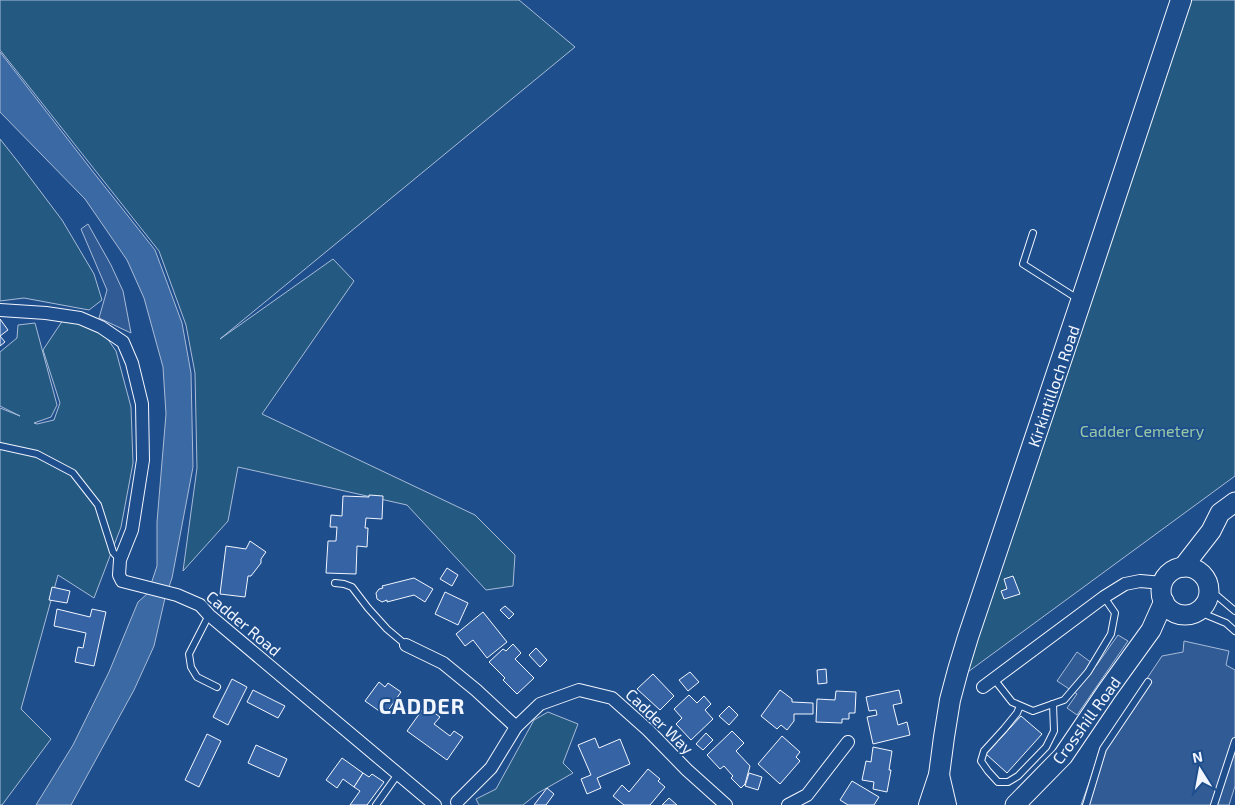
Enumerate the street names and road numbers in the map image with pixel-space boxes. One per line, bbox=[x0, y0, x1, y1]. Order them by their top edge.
street label: Kirkintilloch Road bbox=[1023, 323, 1083, 449]
street label: Cadder Road bbox=[203, 586, 285, 660]
street label: Crosshill Road bbox=[1048, 673, 1124, 767]
street label: Cadder Way bbox=[622, 684, 698, 758]

